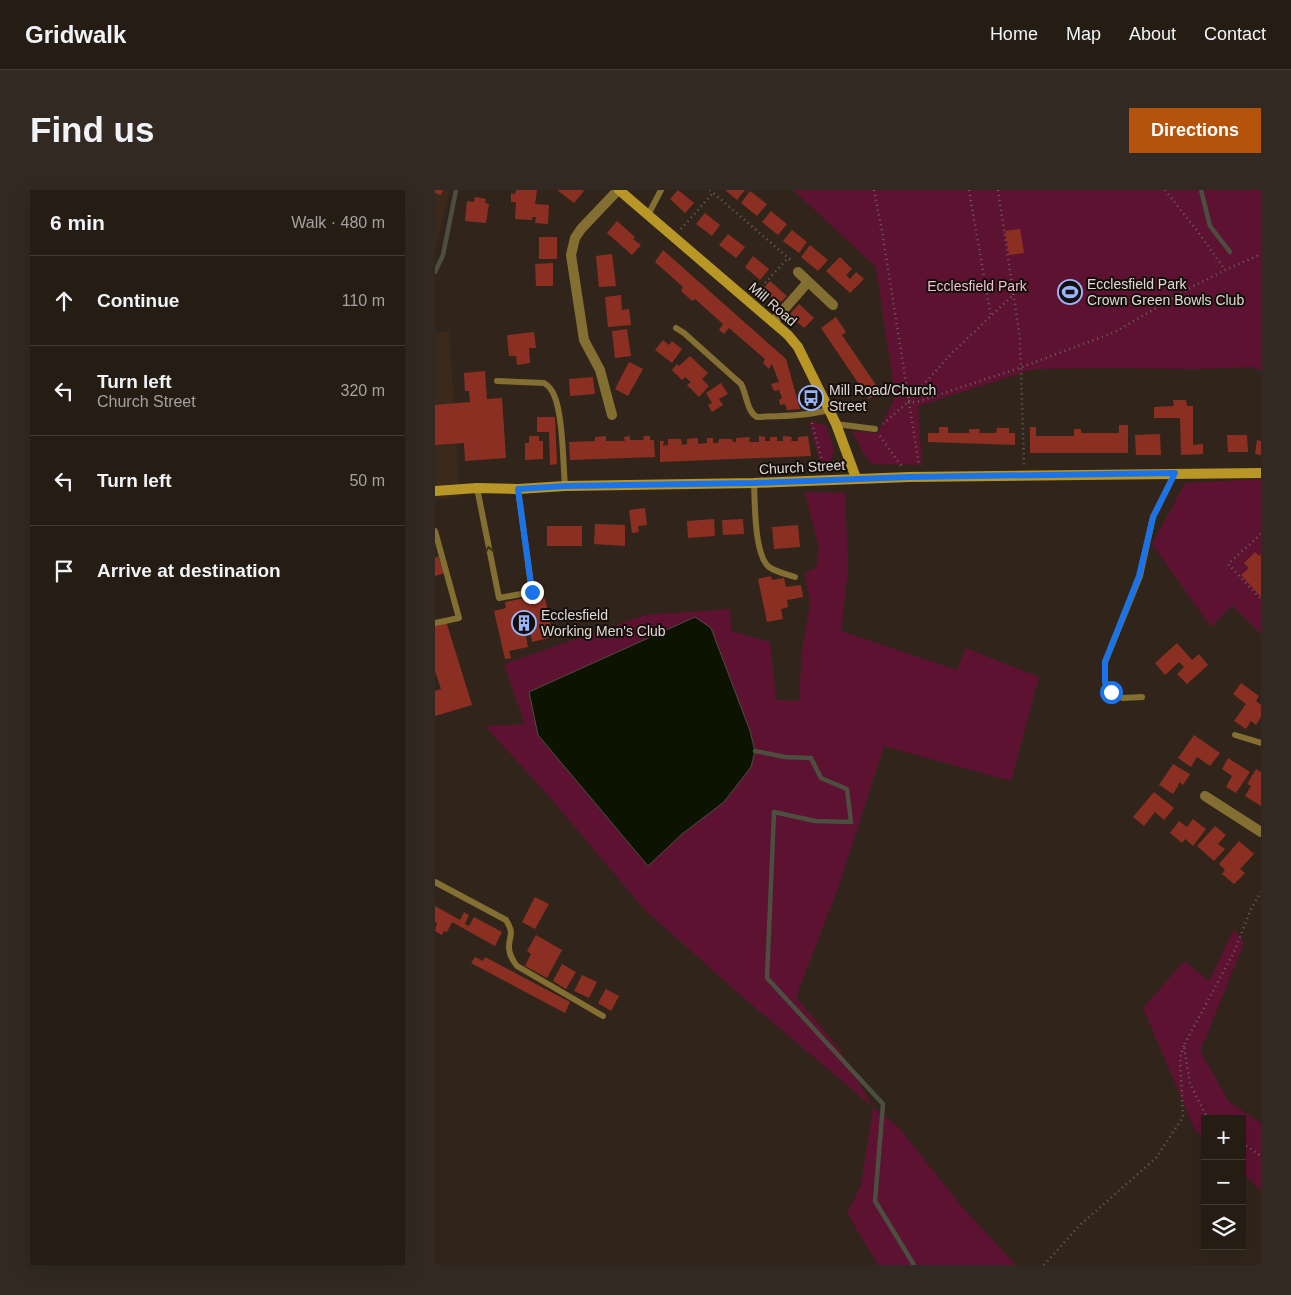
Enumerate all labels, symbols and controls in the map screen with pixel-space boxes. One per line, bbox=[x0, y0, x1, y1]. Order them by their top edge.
text: Gridwalk bbox=[25, 21, 126, 48]
text: Home bbox=[990, 24, 1038, 44]
text: Map bbox=[1066, 24, 1101, 44]
text: About bbox=[1129, 24, 1176, 44]
text: Contact bbox=[1204, 24, 1266, 44]
button: Directions bbox=[1129, 108, 1261, 153]
text: Find us bbox=[30, 110, 154, 149]
text: 6 min bbox=[50, 211, 105, 234]
text: Walk · 480 m bbox=[291, 214, 385, 231]
place label: Ecclesfield Park Crown Green Bowls Club bbox=[1087, 276, 1244, 308]
park label: Ecclesfield Park bbox=[927, 278, 1028, 294]
street label: Mill Road bbox=[746, 279, 800, 329]
sports icon: Ecclesfield Park Crown Green Bowls Club bbox=[1057, 279, 1083, 305]
icon: ahead bbox=[50, 287, 78, 315]
text: Continue bbox=[97, 290, 179, 311]
text: 110 m bbox=[342, 292, 385, 309]
text: Turn left bbox=[97, 371, 172, 392]
icon: left bbox=[50, 377, 78, 405]
text: 320 m bbox=[341, 382, 385, 399]
place label: Mill Road/Church Street bbox=[829, 382, 936, 414]
bus stop icon: Mill Road/Church Street bbox=[798, 385, 824, 411]
text: Church Street bbox=[97, 393, 196, 410]
street label: Church Street bbox=[758, 457, 846, 477]
icon: left bbox=[50, 467, 78, 495]
text: Turn left bbox=[97, 470, 172, 491]
text: 50 m bbox=[349, 472, 385, 489]
one-way arrow bbox=[484, 546, 495, 555]
icon: arrive bbox=[50, 557, 78, 585]
text: Arrive at destination bbox=[97, 560, 281, 581]
route end bbox=[521, 581, 544, 604]
place label: Ecclesfield Working Men's Club bbox=[541, 607, 666, 639]
building icon: Ecclesfield Working Men's Club bbox=[511, 610, 537, 636]
route start bbox=[1100, 681, 1123, 704]
map controls bbox=[1201, 1115, 1246, 1250]
button: + bbox=[1201, 1115, 1246, 1160]
button: − bbox=[1201, 1160, 1246, 1205]
button: layers bbox=[1201, 1205, 1246, 1250]

